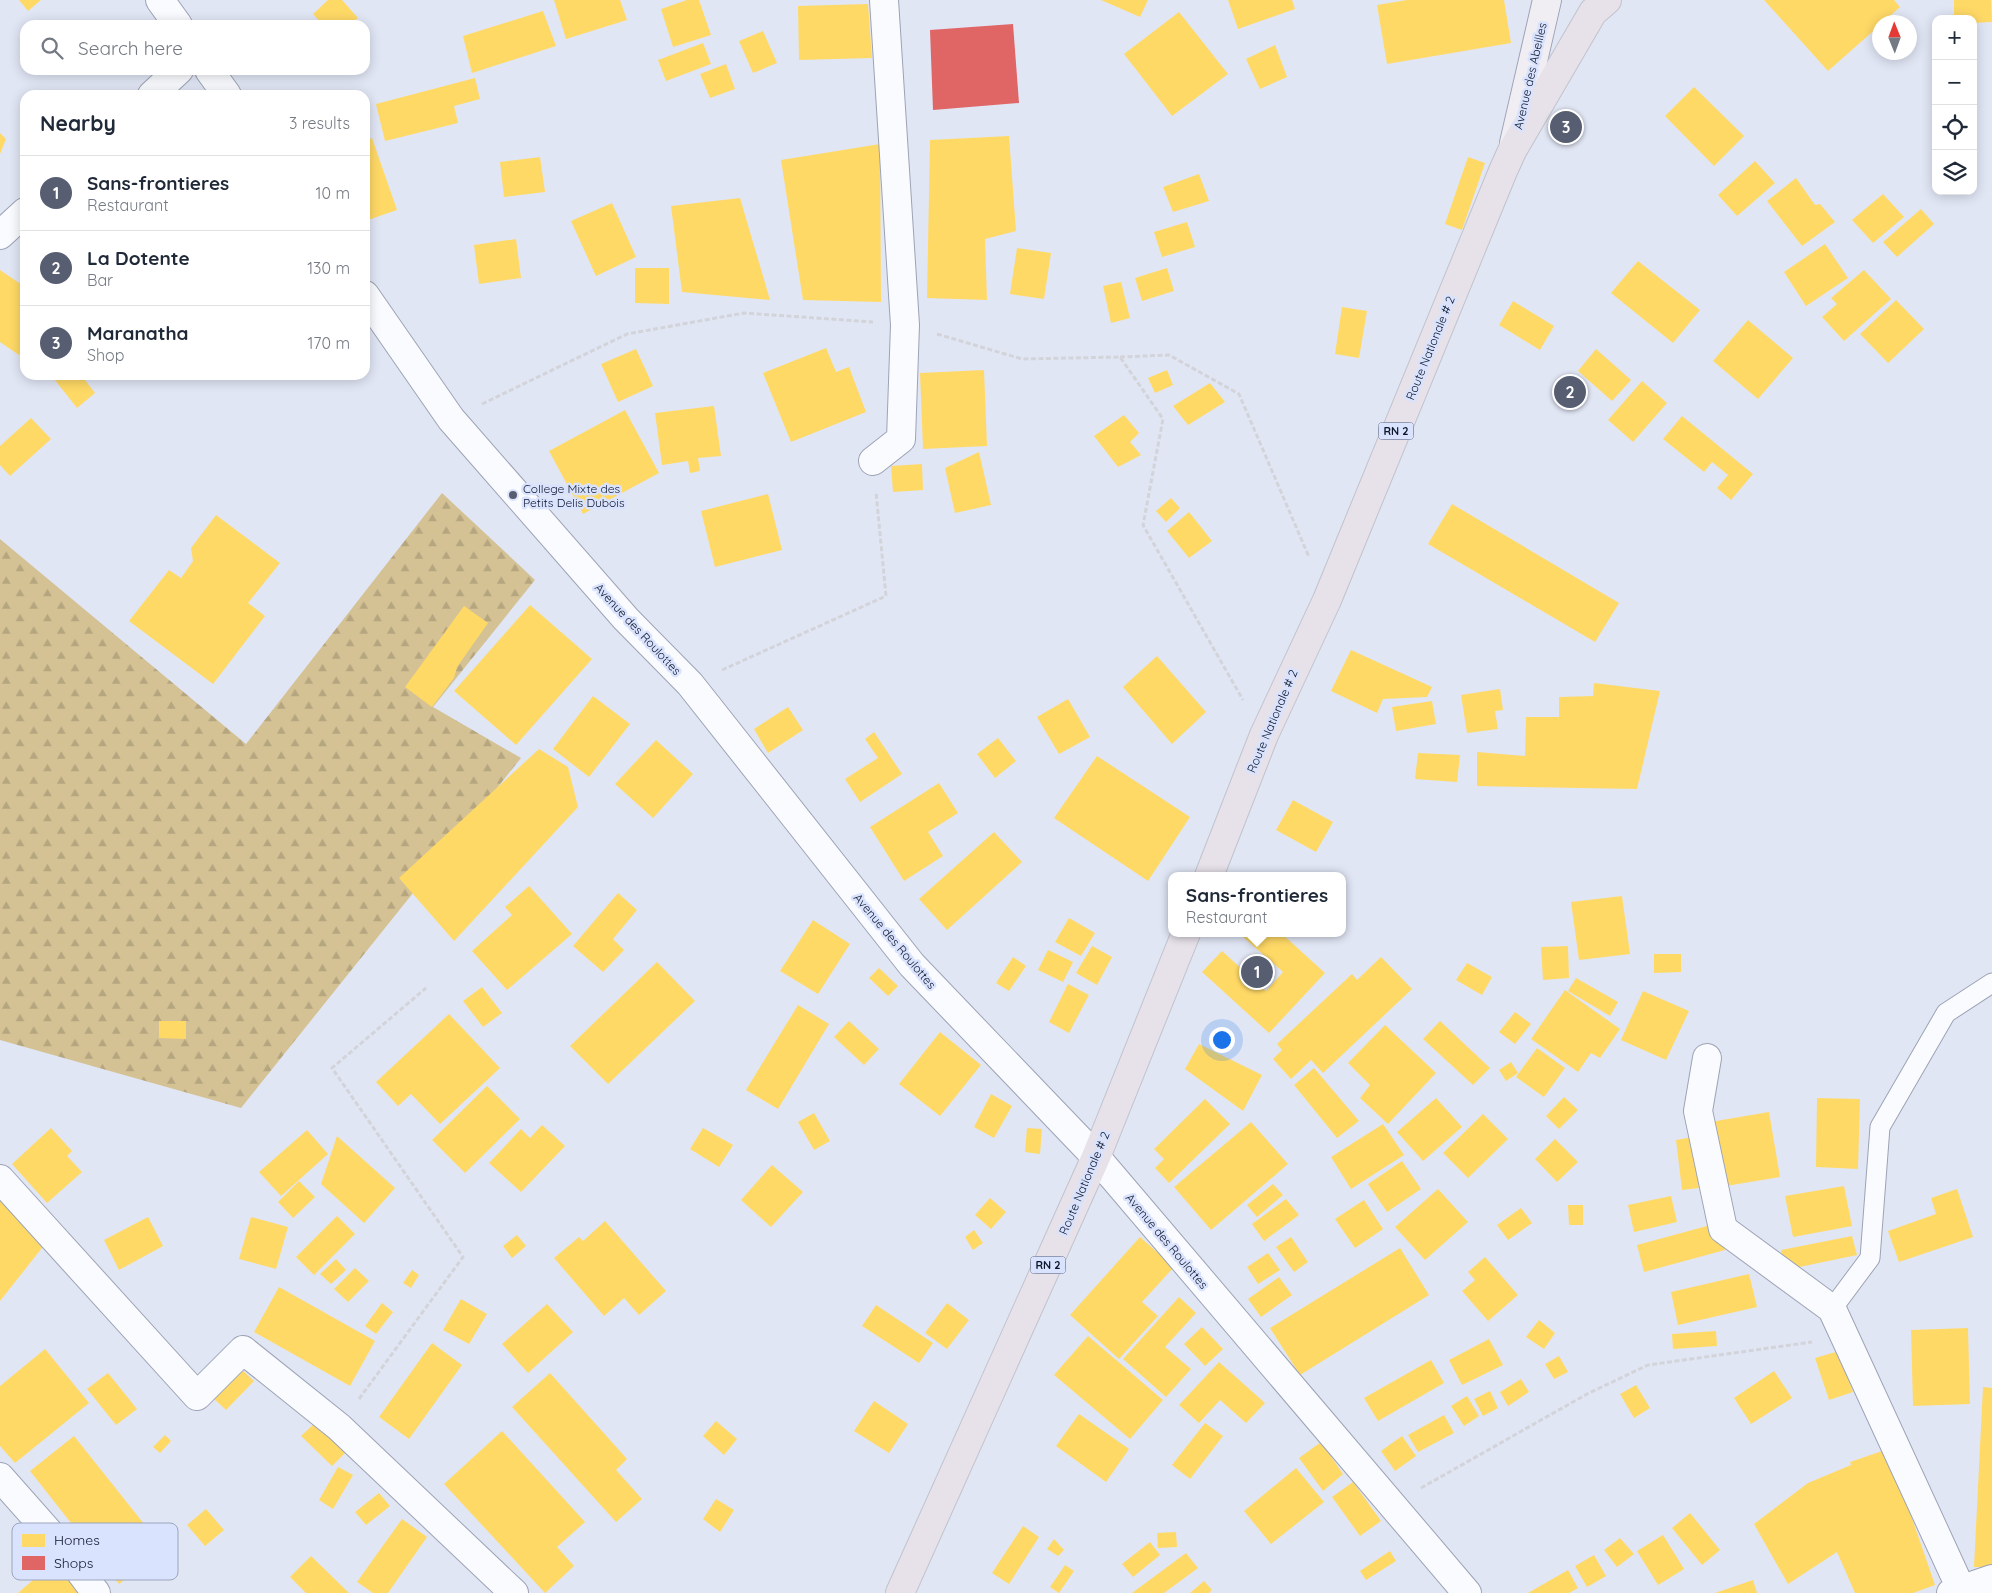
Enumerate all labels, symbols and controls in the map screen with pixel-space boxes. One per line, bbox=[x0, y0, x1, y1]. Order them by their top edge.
north arrow bbox=[1872, 15, 1917, 60]
map controls bbox=[1932, 15, 1977, 195]
button: + bbox=[1932, 15, 1977, 60]
search box bbox=[20, 20, 370, 75]
street label: Avenue des Abeilles bbox=[1510, 21, 1550, 131]
icon: search bbox=[38, 34, 66, 62]
text: Search here bbox=[78, 36, 183, 60]
button: − bbox=[1932, 60, 1977, 105]
button: locate bbox=[1932, 105, 1977, 150]
pin: 3 bbox=[1550, 108, 1582, 146]
text: Nearby bbox=[40, 110, 116, 136]
text: 3 results bbox=[289, 113, 350, 133]
button: layers bbox=[1932, 150, 1977, 195]
text: Sans-frontieres bbox=[87, 171, 229, 195]
text: 1 bbox=[53, 183, 59, 203]
text: 10 m bbox=[316, 183, 350, 203]
text: Restaurant bbox=[87, 195, 169, 215]
text: La Dotente bbox=[87, 246, 190, 270]
text: 2 bbox=[51, 258, 61, 278]
text: 130 m bbox=[307, 258, 350, 278]
text: Bar bbox=[87, 270, 113, 290]
street label: Route Nationale # 2 bbox=[1402, 294, 1458, 402]
text: Maranatha bbox=[87, 321, 189, 345]
text: 3 bbox=[52, 333, 60, 353]
text: 170 m bbox=[307, 333, 350, 353]
text: Shop bbox=[87, 345, 124, 365]
pin: 2 bbox=[1554, 373, 1586, 411]
road number: RN 2 bbox=[1378, 422, 1414, 440]
place label: College Mixte des Petits Delis Dubois bbox=[523, 481, 625, 510]
marker: College Mixte des Petits Delis Dubois bbox=[507, 489, 519, 501]
street label: Avenue des Roulottes bbox=[592, 580, 685, 678]
street label: Route Nationale # 2 bbox=[1243, 667, 1301, 775]
popup bbox=[1168, 872, 1346, 937]
text: Sans-frontieres bbox=[1186, 883, 1328, 907]
street label: Avenue des Roulottes bbox=[851, 890, 939, 992]
text: Restaurant bbox=[1186, 907, 1267, 927]
pin: 1 bbox=[1241, 953, 1273, 991]
your location bbox=[1209, 1027, 1235, 1053]
street label: Route Nationale # 2 bbox=[1055, 1129, 1113, 1237]
street label: Avenue des Roulottes bbox=[1123, 1190, 1211, 1292]
road number: RN 2 bbox=[1030, 1256, 1066, 1274]
legend bbox=[12, 1523, 178, 1580]
text: Homes bbox=[54, 1531, 100, 1549]
text: Shops bbox=[54, 1554, 93, 1572]

